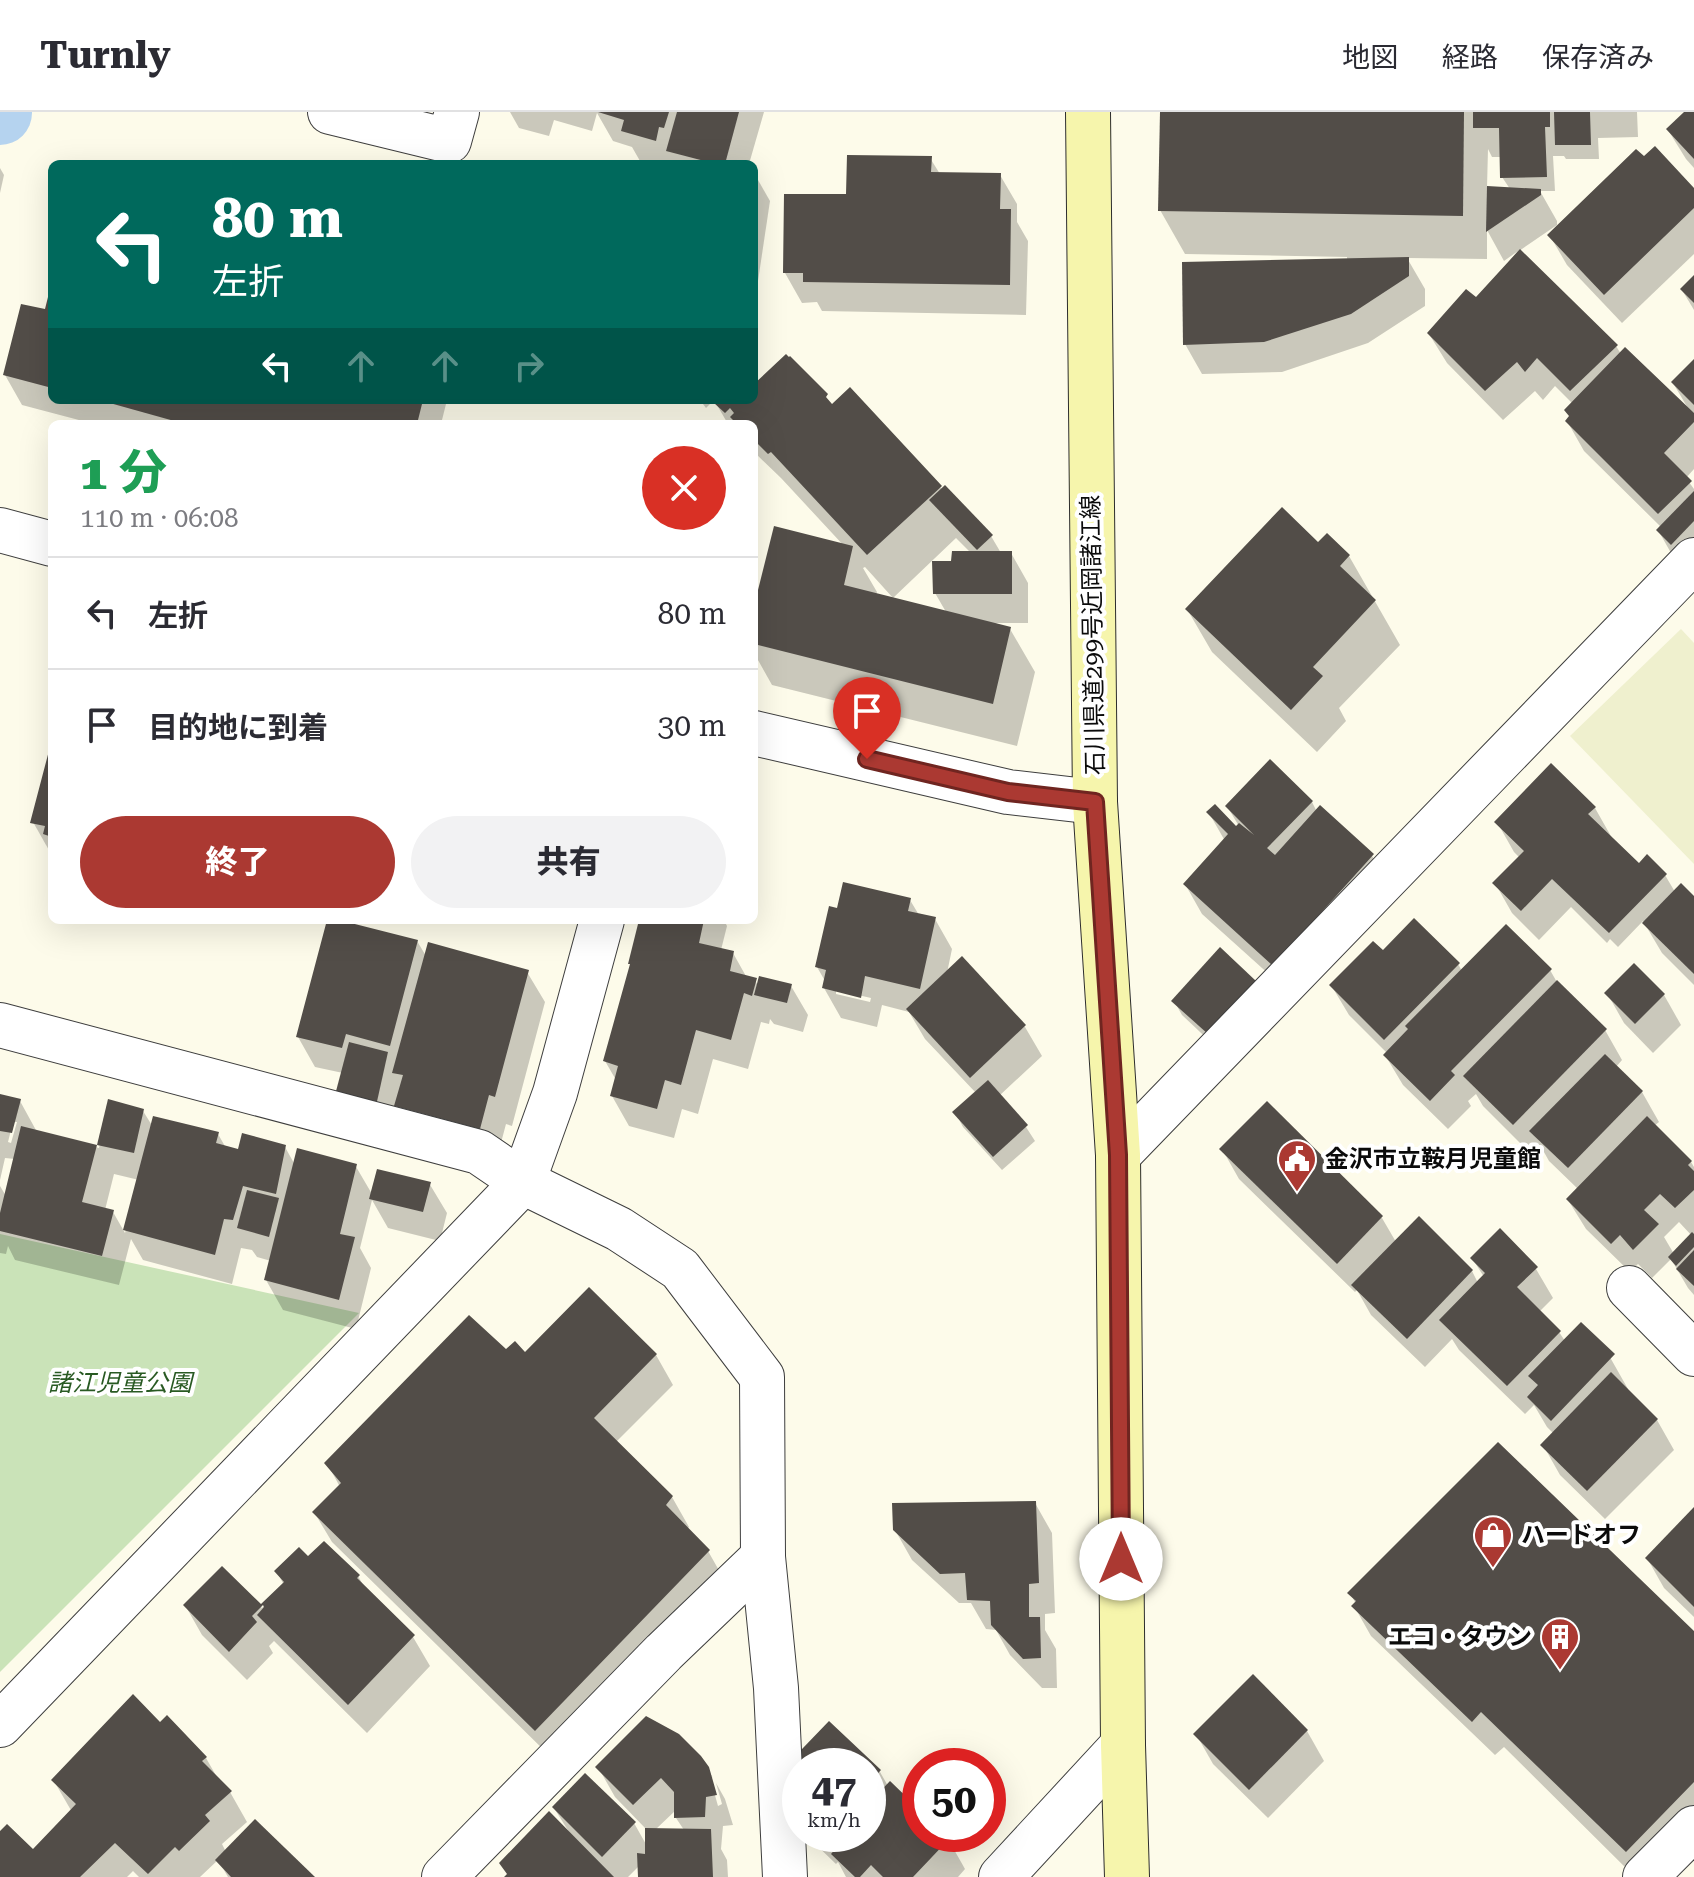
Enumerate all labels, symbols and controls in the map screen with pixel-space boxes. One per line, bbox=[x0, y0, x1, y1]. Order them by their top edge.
text: Turnly bbox=[40, 33, 171, 77]
text: 地図 bbox=[1342, 41, 1398, 74]
text: 経路 bbox=[1442, 41, 1498, 74]
text: 保存済み bbox=[1542, 41, 1654, 74]
text: 80 m bbox=[212, 185, 343, 251]
icon: left bbox=[80, 192, 184, 296]
text: 左折 bbox=[212, 261, 284, 303]
icon: left bbox=[255, 344, 299, 388]
icon: ahead bbox=[339, 344, 383, 388]
icon: ahead bbox=[423, 344, 467, 388]
icon: right bbox=[507, 344, 551, 388]
text: 1 分 bbox=[80, 445, 167, 501]
button: close bbox=[642, 446, 726, 530]
street label: 石川県道299号近岡諸江線 bbox=[1077, 495, 1109, 775]
text: 110 m · 06:08 bbox=[80, 503, 239, 533]
icon: left bbox=[80, 591, 124, 635]
text: 80 m bbox=[657, 596, 726, 631]
text: 左折 bbox=[148, 598, 208, 633]
pin bbox=[833, 677, 901, 759]
icon: arrive bbox=[845, 689, 889, 733]
icon: arrive bbox=[80, 703, 124, 747]
text: 30 m bbox=[657, 708, 726, 743]
text: 目的地に到着 bbox=[148, 710, 328, 745]
button: 終了 bbox=[80, 816, 395, 908]
button: 共有 bbox=[411, 816, 726, 908]
public building icon: 金沢市立鞍月児童館 bbox=[1276, 1138, 1318, 1193]
place label: 金沢市立鞍月児童館 bbox=[1325, 1145, 1541, 1173]
park label: 諸江児童公園 bbox=[48, 1369, 195, 1397]
shop icon: ハードオフ bbox=[1472, 1514, 1514, 1569]
position arrow bbox=[1079, 1517, 1163, 1601]
place label: ハードオフ bbox=[1521, 1521, 1641, 1549]
building icon: エコ・タウン bbox=[1539, 1616, 1581, 1671]
place label: エコ・タウン bbox=[1388, 1623, 1532, 1651]
speed limit sign: 50 bbox=[902, 1748, 1006, 1852]
text: 47 bbox=[812, 1766, 856, 1813]
text: km/h bbox=[807, 1808, 861, 1832]

